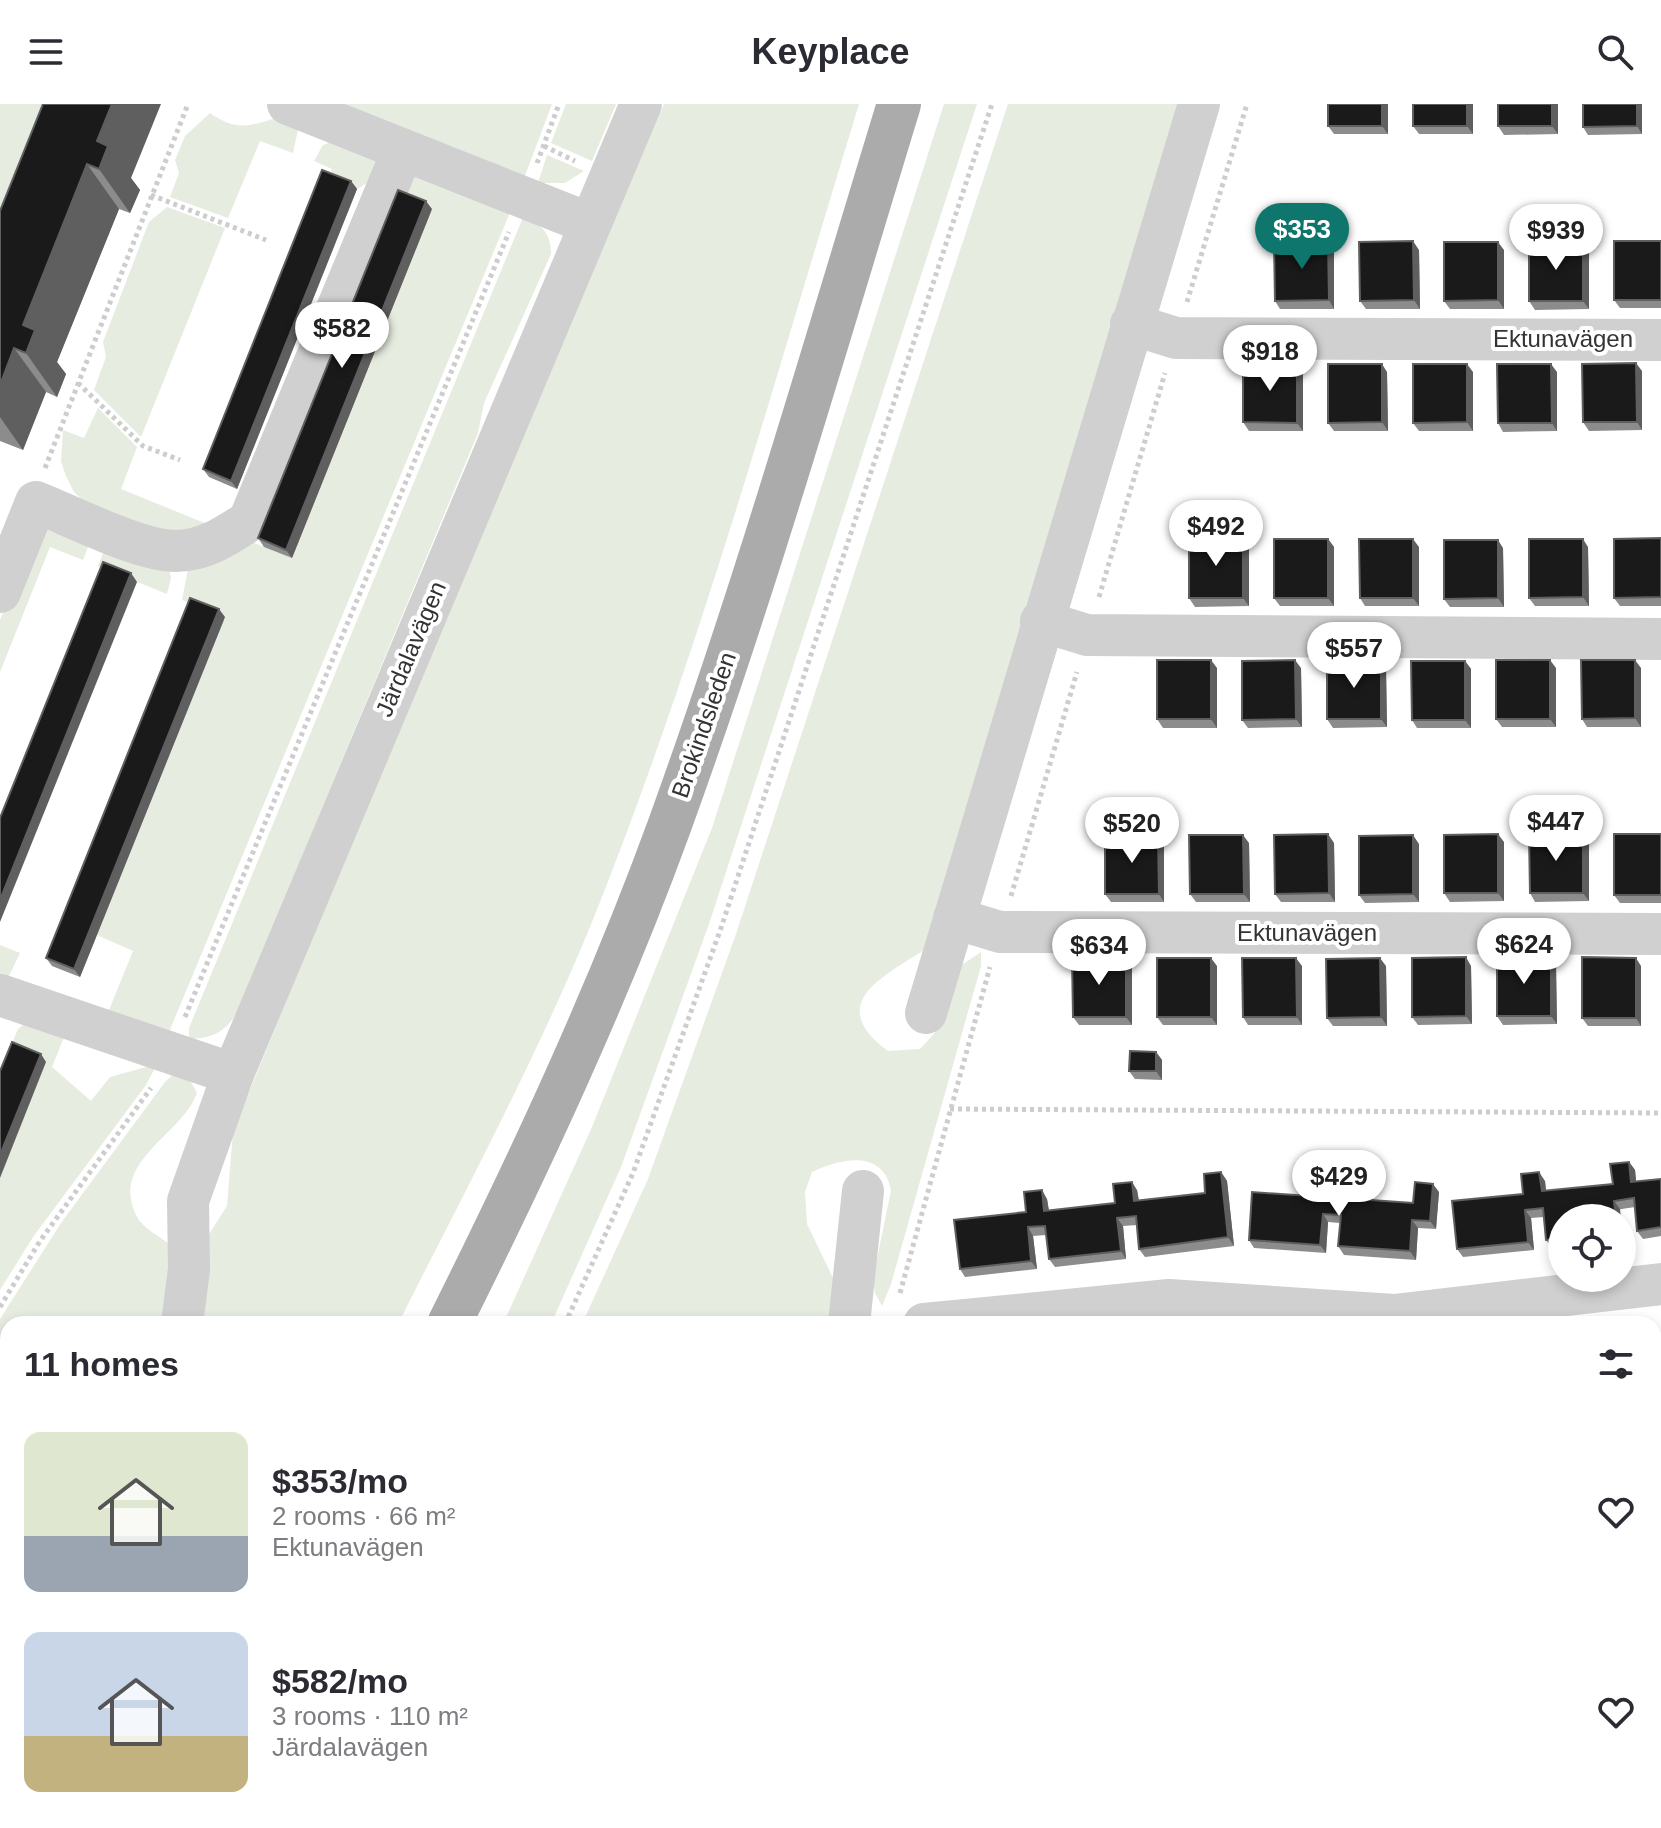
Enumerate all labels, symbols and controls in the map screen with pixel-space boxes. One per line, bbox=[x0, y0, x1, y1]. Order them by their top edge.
icon: menu bbox=[24, 30, 68, 74]
icon: search bbox=[1593, 30, 1637, 74]
text: Keyplace bbox=[751, 31, 910, 72]
pin: $353 bbox=[1255, 203, 1349, 271]
pin: $939 bbox=[1509, 204, 1603, 272]
text: $353 bbox=[1273, 214, 1331, 244]
text: $939 bbox=[1527, 215, 1585, 245]
pin: $582 bbox=[295, 302, 389, 370]
text: $582 bbox=[313, 313, 371, 343]
pin: $918 bbox=[1223, 325, 1317, 393]
street label: Ektunavägen bbox=[1493, 325, 1633, 352]
text: $918 bbox=[1241, 336, 1299, 366]
pin: $492 bbox=[1169, 500, 1263, 568]
text: $492 bbox=[1187, 511, 1245, 541]
street label: Järdalavägen bbox=[370, 577, 451, 720]
pin: $557 bbox=[1307, 622, 1401, 690]
text: $557 bbox=[1325, 633, 1383, 663]
street label: Brokindsleden bbox=[666, 649, 741, 801]
pin: $447 bbox=[1509, 795, 1603, 863]
pin: $520 bbox=[1085, 797, 1179, 865]
text: $447 bbox=[1527, 806, 1585, 836]
text: $520 bbox=[1103, 808, 1161, 838]
pin: $624 bbox=[1477, 918, 1571, 986]
pin: $634 bbox=[1052, 919, 1146, 987]
street label: Ektunavägen bbox=[1237, 919, 1377, 946]
text: $624 bbox=[1495, 929, 1553, 959]
text: $634 bbox=[1070, 930, 1128, 960]
pin: $429 bbox=[1292, 1150, 1386, 1218]
text: $429 bbox=[1310, 1161, 1368, 1191]
map controls bbox=[1548, 1204, 1636, 1292]
button: locate bbox=[1548, 1204, 1636, 1292]
icon: filters bbox=[1594, 1342, 1638, 1386]
text: 11 homes bbox=[24, 1345, 179, 1383]
text: $353/mo bbox=[272, 1462, 408, 1500]
icon: home bbox=[88, 1464, 184, 1560]
icon: heart bbox=[1594, 1490, 1638, 1534]
text: 2 rooms · 66 m² bbox=[272, 1501, 456, 1531]
text: Ektunavägen bbox=[272, 1532, 424, 1562]
text: $582/mo bbox=[272, 1662, 408, 1700]
icon: home bbox=[88, 1664, 184, 1760]
icon: heart bbox=[1594, 1690, 1638, 1734]
text: 3 rooms · 110 m² bbox=[272, 1701, 468, 1731]
text: Järdalavägen bbox=[272, 1732, 428, 1762]

